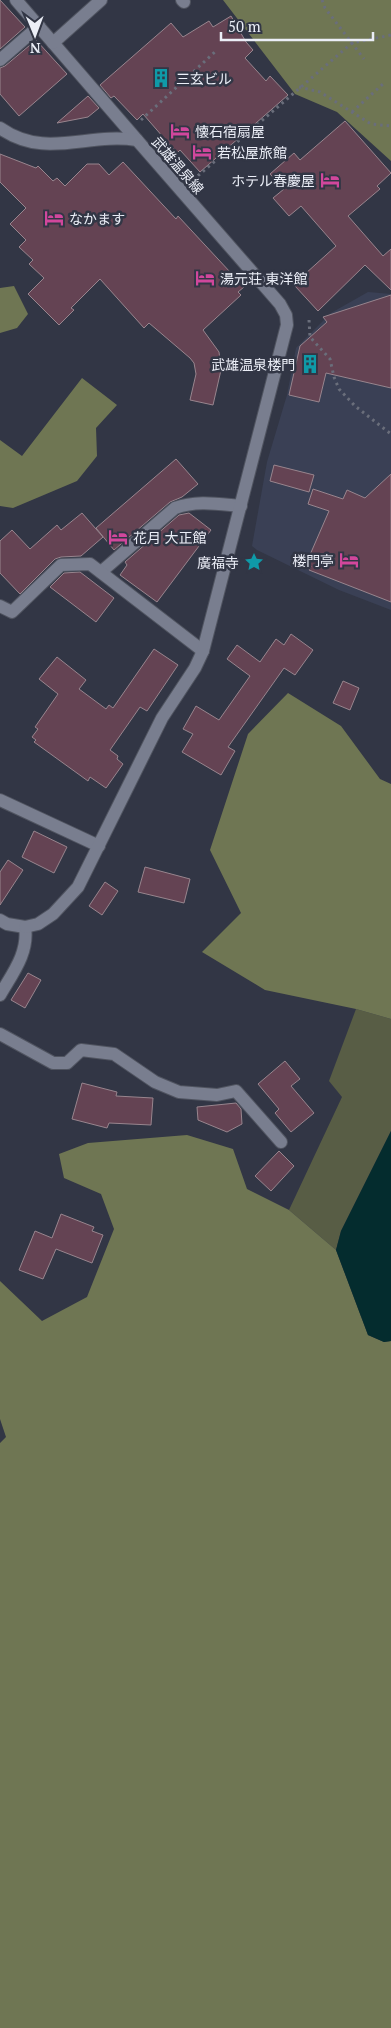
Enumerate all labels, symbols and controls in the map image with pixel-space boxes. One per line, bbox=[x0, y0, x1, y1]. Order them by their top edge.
north arrow bbox=[10, 10, 60, 60]
scale bar bbox=[221, 10, 374, 42]
text: 50 m bbox=[228, 16, 261, 36]
text: N bbox=[29, 39, 41, 58]
building icon: 三玄ビル bbox=[150, 67, 172, 89]
place label: 三玄ビル bbox=[176, 69, 232, 88]
hotel icon: 懐石宿扇屋 bbox=[169, 120, 191, 142]
place label: 懐石宿扇屋 bbox=[195, 122, 265, 141]
street label: 武雄温泉線 bbox=[148, 132, 208, 198]
hotel icon: 若松屋旅館 bbox=[191, 141, 213, 163]
place label: 若松屋旅館 bbox=[217, 143, 287, 162]
hotel icon: ホテル春慶屋 bbox=[319, 169, 341, 191]
place label: ホテル春慶屋 bbox=[231, 171, 315, 190]
hotel icon: なかます bbox=[43, 207, 65, 229]
place label: なかます bbox=[69, 209, 125, 228]
hotel icon: 湯元荘 東洋館 bbox=[194, 267, 216, 289]
place label: 湯元荘 東洋館 bbox=[220, 269, 307, 288]
building icon: 武雄温泉楼門 bbox=[299, 353, 321, 375]
place label: 武雄温泉楼門 bbox=[211, 355, 295, 374]
hotel icon: 花月 大正館 bbox=[107, 526, 129, 548]
place label: 花月 大正館 bbox=[133, 528, 206, 547]
hotel icon: 楼門亭 bbox=[338, 549, 360, 571]
place icon: 廣福寺 bbox=[243, 551, 265, 573]
place label: 楼門亭 bbox=[292, 551, 334, 570]
place label: 廣福寺 bbox=[197, 553, 239, 572]

